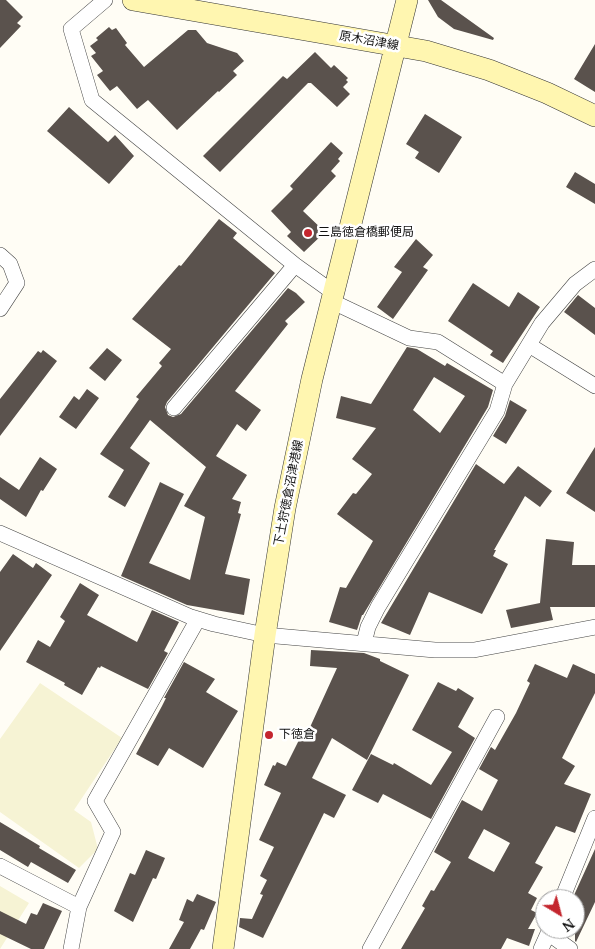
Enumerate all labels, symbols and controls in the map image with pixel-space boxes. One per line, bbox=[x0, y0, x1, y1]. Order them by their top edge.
street label: 原木沼津線 bbox=[338, 29, 400, 53]
place label: 三島徳倉橋郵便局 bbox=[318, 226, 414, 240]
marker: 三島徳倉橋郵便局 bbox=[302, 227, 314, 239]
street label: 下土狩徳倉沼津港線 bbox=[272, 439, 306, 547]
place label: 下徳倉 bbox=[279, 728, 315, 742]
marker: 下徳倉 bbox=[263, 729, 275, 741]
north arrow bbox=[535, 889, 585, 939]
text: N bbox=[559, 915, 579, 936]

